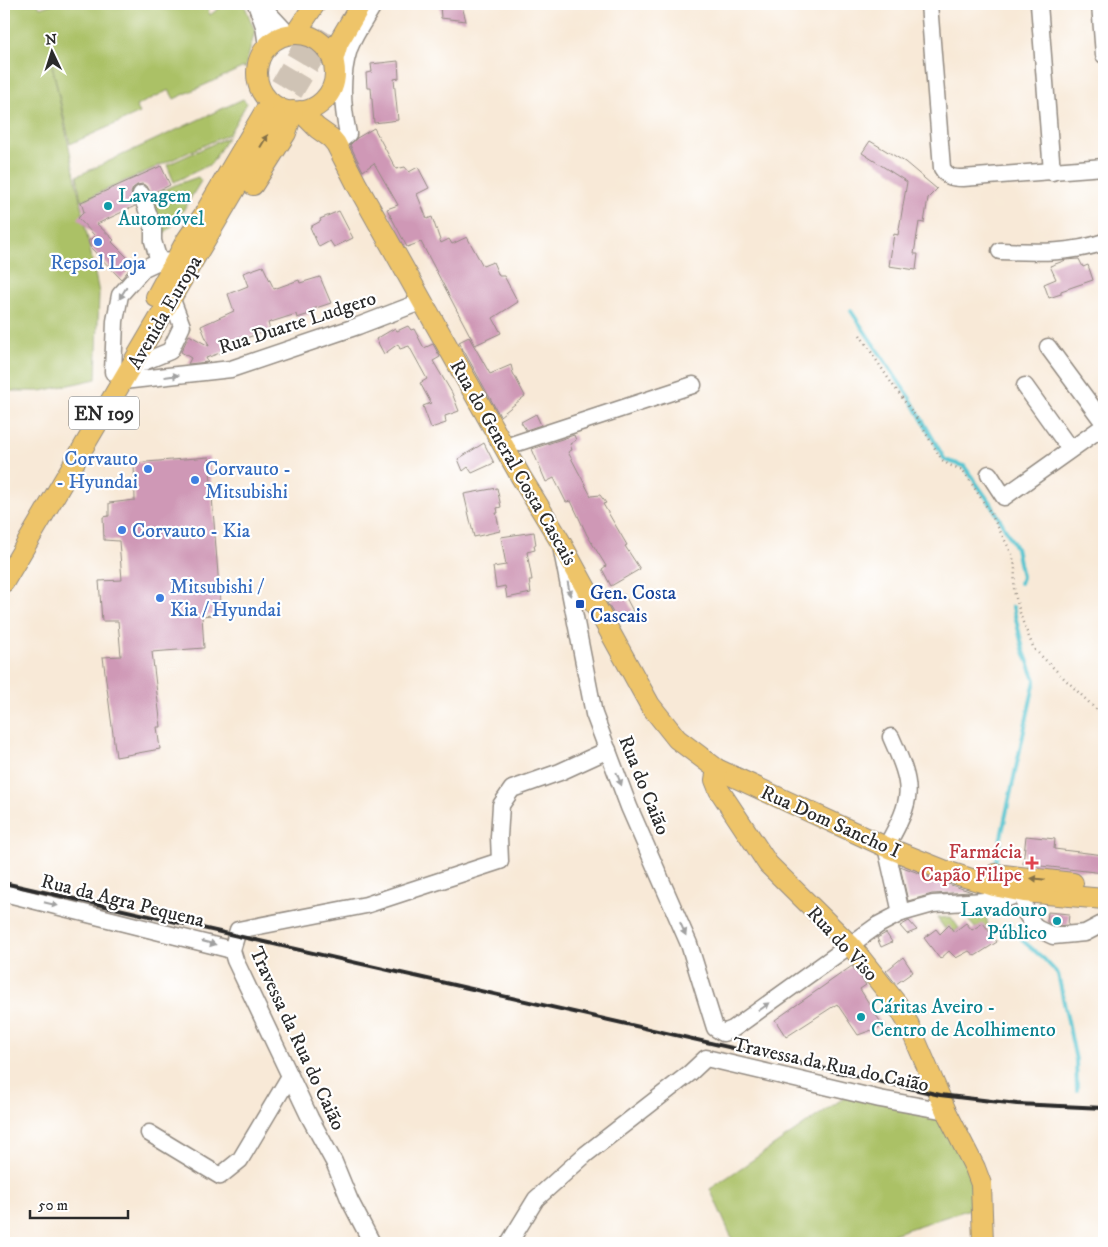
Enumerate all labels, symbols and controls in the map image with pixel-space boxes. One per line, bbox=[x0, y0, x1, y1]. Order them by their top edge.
north arrow bbox=[28, 28, 78, 78]
text: N bbox=[45, 31, 58, 49]
one-way arrow bbox=[259, 134, 268, 147]
place label: Lavagem Automóvel bbox=[118, 184, 204, 232]
marker: Lavagem Automóvel bbox=[102, 200, 114, 212]
marker: Repsol Loja bbox=[92, 236, 104, 248]
place label: Repsol Loja bbox=[50, 251, 146, 276]
street label: Avenida Europa bbox=[123, 251, 208, 374]
one-way arrow bbox=[119, 286, 128, 300]
street label: Rua Duarte Ludgero bbox=[215, 286, 380, 361]
street label: Rua do General Costa Cascais bbox=[444, 356, 582, 570]
one-way arrow bbox=[164, 372, 180, 380]
road number: EN 109 bbox=[69, 396, 139, 429]
place label: Corvauto - Hyundai bbox=[56, 447, 138, 495]
place label: Corvauto - Mitsubishi bbox=[205, 457, 291, 505]
marker: Corvauto - Hyundai bbox=[142, 463, 154, 475]
marker: Corvauto - Mitsubishi bbox=[189, 474, 201, 486]
place label: Corvauto - Kia bbox=[132, 519, 251, 544]
marker: Corvauto - Kia bbox=[116, 524, 128, 536]
place label: Mitsubishi / Kia / Hyundai bbox=[170, 575, 281, 623]
one-way arrow bbox=[565, 581, 573, 596]
place label: Gen. Costa Cascais bbox=[590, 581, 677, 629]
marker: Mitsubishi / Kia / Hyundai bbox=[154, 592, 166, 604]
marker: Gen. Costa Cascais bbox=[574, 598, 586, 610]
street label: Rua do Caião bbox=[612, 732, 675, 839]
one-way arrow bbox=[616, 772, 623, 787]
street label: Rua Dom Sancho I bbox=[757, 780, 904, 864]
place label: Farmácia Capão Filipe bbox=[921, 840, 1023, 888]
marker: Farmácia Capão Filipe bbox=[1026, 857, 1038, 869]
street label: Rua da Agra Pequena bbox=[38, 869, 207, 934]
one-way arrow bbox=[1030, 875, 1046, 883]
place label: Lavadouro Público bbox=[960, 898, 1047, 946]
one-way arrow bbox=[44, 900, 59, 908]
street label: Rua do Viso bbox=[801, 901, 883, 987]
marker: Lavadouro Público bbox=[1051, 915, 1063, 927]
one-way arrow bbox=[679, 922, 687, 936]
one-way arrow bbox=[201, 940, 216, 948]
street label: Travessa da Rua do Caião bbox=[243, 943, 350, 1134]
place label: Cáritas Aveiro - Centro de Acolhimento bbox=[871, 995, 1056, 1043]
one-way arrow bbox=[757, 1002, 771, 1012]
marker: Cáritas Aveiro - Centro de Acolhimento bbox=[855, 1011, 867, 1023]
street label: Travessa da Rua do Caião bbox=[730, 1032, 931, 1098]
scale bar bbox=[30, 1187, 128, 1219]
text: 50 m bbox=[38, 1196, 68, 1215]

